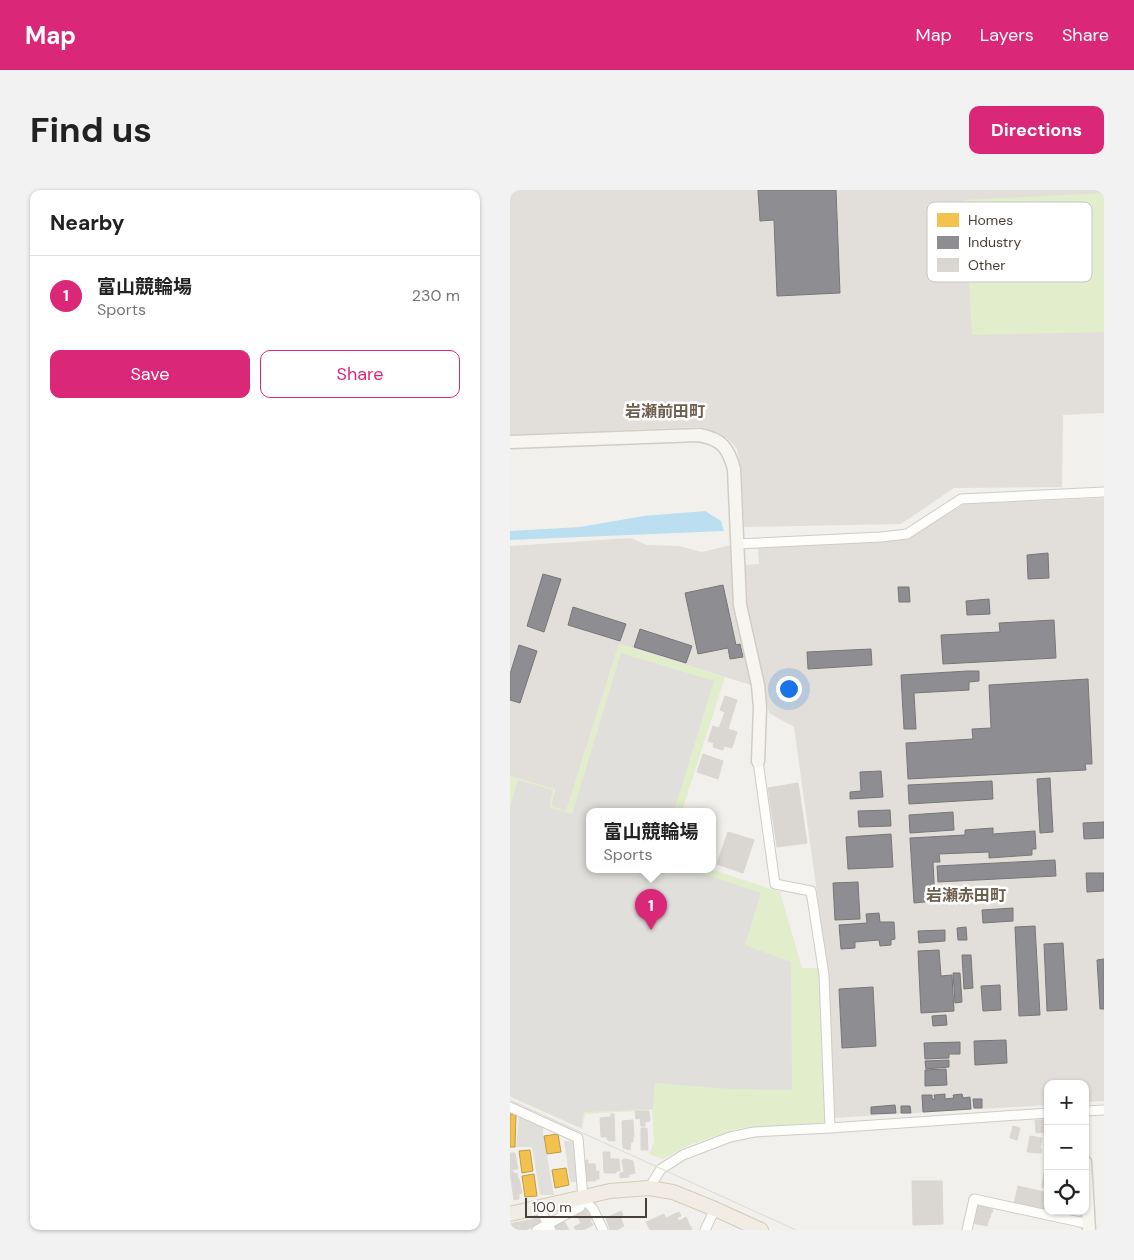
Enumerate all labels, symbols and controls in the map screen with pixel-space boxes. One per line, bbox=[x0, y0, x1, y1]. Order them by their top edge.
text: Map bbox=[25, 20, 76, 51]
text: Map bbox=[916, 23, 952, 47]
text: Layers bbox=[980, 23, 1034, 47]
text: Share bbox=[1062, 23, 1109, 47]
button: Directions bbox=[969, 106, 1104, 154]
text: Find us bbox=[30, 107, 152, 153]
legend bbox=[927, 202, 1092, 282]
text: Nearby bbox=[50, 209, 124, 237]
text: Homes bbox=[968, 211, 1013, 229]
text: Industry bbox=[968, 233, 1021, 251]
text: Other bbox=[968, 256, 1006, 274]
text: 富山競輪場 bbox=[97, 274, 192, 299]
text: 1 bbox=[63, 285, 69, 306]
text: 230 m bbox=[412, 285, 460, 306]
text: Sports bbox=[97, 299, 146, 320]
button: Save bbox=[50, 350, 250, 398]
button: Share bbox=[260, 350, 460, 398]
district label: 岩瀬前田町 bbox=[625, 401, 705, 422]
your location bbox=[776, 676, 802, 702]
popup bbox=[586, 808, 716, 873]
text: 富山競輪場 bbox=[603, 819, 699, 844]
text: Sports bbox=[603, 844, 653, 865]
district label: 岩瀬赤田町 bbox=[926, 885, 1006, 906]
pin: 1 bbox=[635, 889, 667, 930]
map controls bbox=[1044, 1080, 1089, 1215]
button: + bbox=[1044, 1080, 1089, 1125]
button: − bbox=[1044, 1125, 1089, 1170]
button: locate bbox=[1044, 1170, 1089, 1215]
scale bar bbox=[525, 1195, 648, 1218]
text: 100 m bbox=[532, 1198, 572, 1216]

